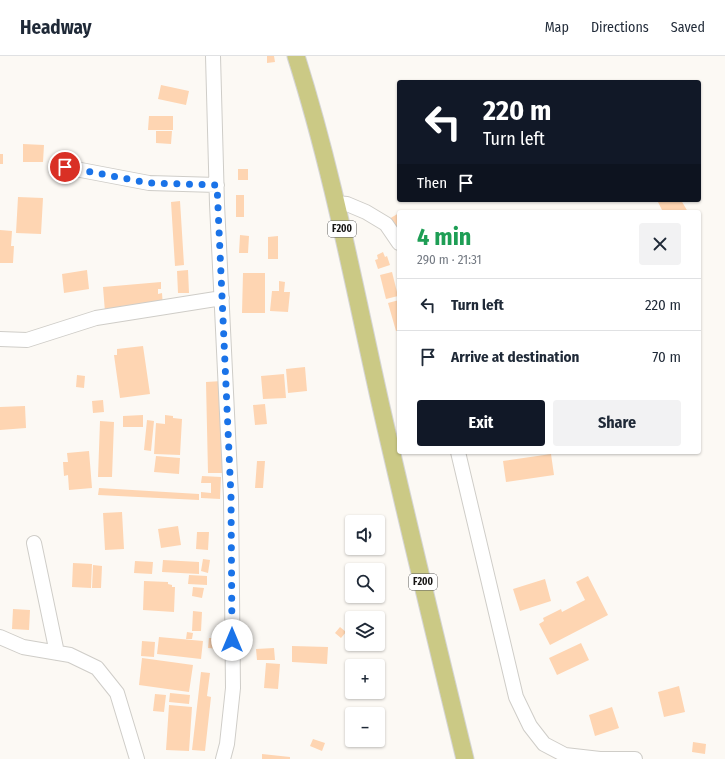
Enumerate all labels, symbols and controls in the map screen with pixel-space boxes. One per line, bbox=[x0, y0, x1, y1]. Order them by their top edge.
text: Headway bbox=[20, 16, 92, 39]
text: Map bbox=[545, 19, 569, 36]
text: Directions bbox=[591, 19, 649, 36]
text: Saved bbox=[671, 19, 705, 36]
text: 220 m bbox=[483, 94, 551, 127]
icon: left bbox=[417, 96, 469, 148]
text: Turn left bbox=[483, 128, 545, 150]
pin bbox=[48, 150, 82, 184]
icon: arrive bbox=[54, 156, 76, 178]
icon: arrive bbox=[455, 172, 477, 194]
text: Then bbox=[417, 174, 447, 192]
road number: F200 bbox=[328, 221, 356, 237]
text: 4 min bbox=[417, 223, 471, 251]
button: close bbox=[639, 223, 681, 265]
text: 290 m · 21:31 bbox=[417, 252, 482, 267]
icon: left bbox=[417, 294, 439, 316]
text: Turn left bbox=[451, 296, 504, 314]
text: 220 m bbox=[645, 296, 681, 314]
icon: arrive bbox=[417, 346, 439, 368]
text: Arrive at destination bbox=[451, 348, 579, 366]
text: 70 m bbox=[652, 348, 681, 366]
button: Exit bbox=[417, 400, 545, 446]
button: Share bbox=[553, 400, 681, 446]
map controls bbox=[345, 515, 385, 747]
button: sound bbox=[345, 515, 385, 555]
button: search bbox=[345, 563, 385, 603]
road number: F200 bbox=[409, 574, 437, 590]
button: layers bbox=[345, 611, 385, 651]
position arrow bbox=[211, 619, 253, 661]
button: + bbox=[345, 659, 385, 699]
button: − bbox=[345, 707, 385, 747]

